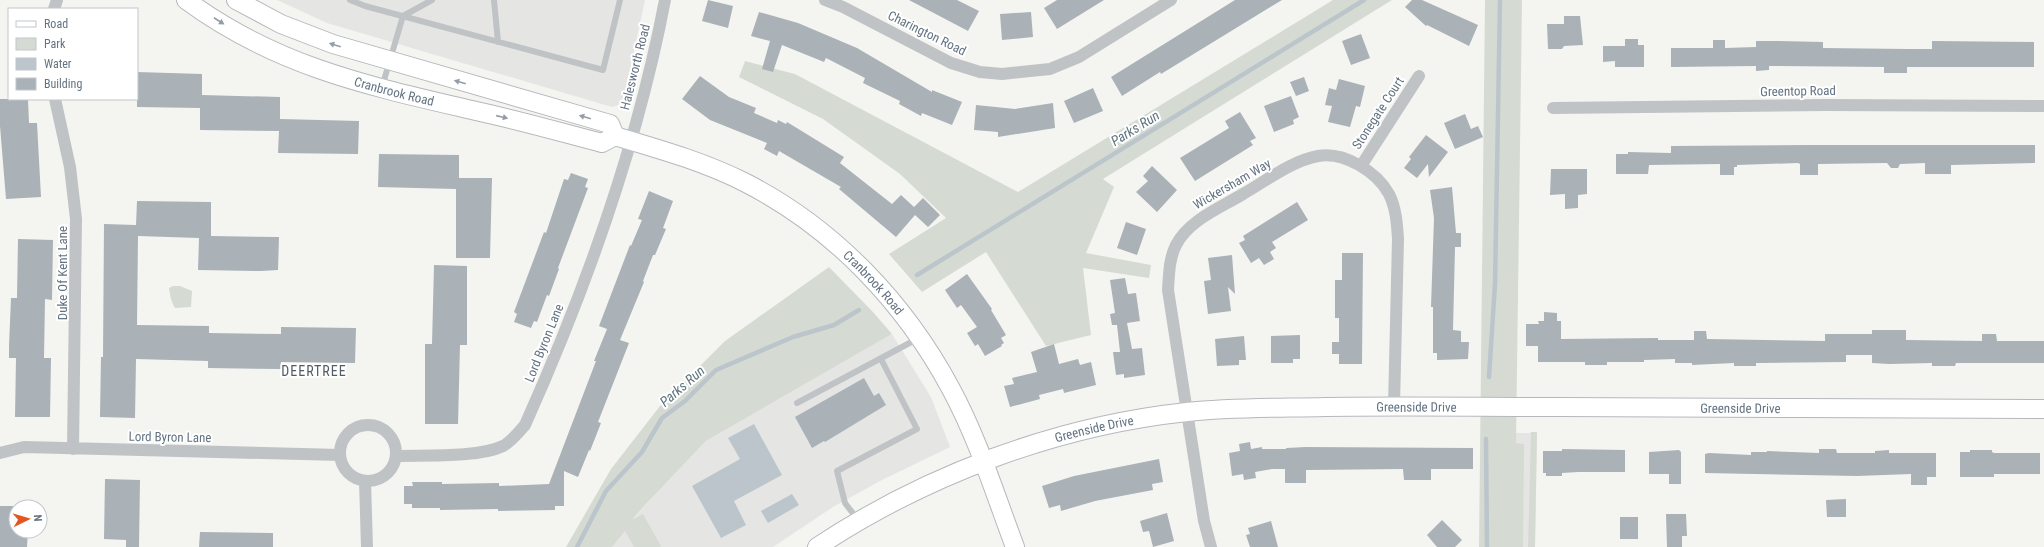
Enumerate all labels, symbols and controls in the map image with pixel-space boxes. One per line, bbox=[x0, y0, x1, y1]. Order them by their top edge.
legend bbox=[8, 8, 138, 100]
street label: Charington Road bbox=[885, 8, 969, 58]
text: Road bbox=[44, 17, 68, 31]
one-way arrow bbox=[213, 18, 225, 25]
street label: Halesworth Road bbox=[617, 23, 653, 111]
text: Park bbox=[44, 37, 66, 51]
one-way arrow bbox=[329, 42, 341, 48]
text: Water bbox=[44, 57, 72, 71]
street label: Cranbrook Road bbox=[353, 73, 436, 108]
street label: Stonegate Court bbox=[1349, 74, 1407, 152]
text: Building bbox=[44, 77, 82, 91]
one-way arrow bbox=[454, 78, 466, 84]
street label: Greentop Road bbox=[1760, 83, 1836, 99]
water label: Parks Run bbox=[1108, 107, 1162, 149]
one-way arrow bbox=[495, 114, 508, 120]
one-way arrow bbox=[579, 114, 591, 120]
street label: Wickersham Way bbox=[1191, 155, 1274, 212]
street label: Duke Of Kent Lane bbox=[55, 226, 70, 320]
street label: Cranbrook Road bbox=[841, 247, 907, 317]
street label: Lord Byron Lane bbox=[522, 302, 566, 384]
water label: Parks Run bbox=[656, 362, 708, 410]
district label: DEERTREE bbox=[281, 363, 347, 379]
street label: Greenside Drive bbox=[1376, 399, 1457, 414]
street label: Greenside Drive bbox=[1700, 400, 1781, 415]
street label: Greenside Drive bbox=[1053, 412, 1135, 445]
street label: Lord Byron Lane bbox=[128, 429, 212, 445]
north arrow bbox=[8, 499, 48, 539]
text: N bbox=[31, 514, 44, 522]

